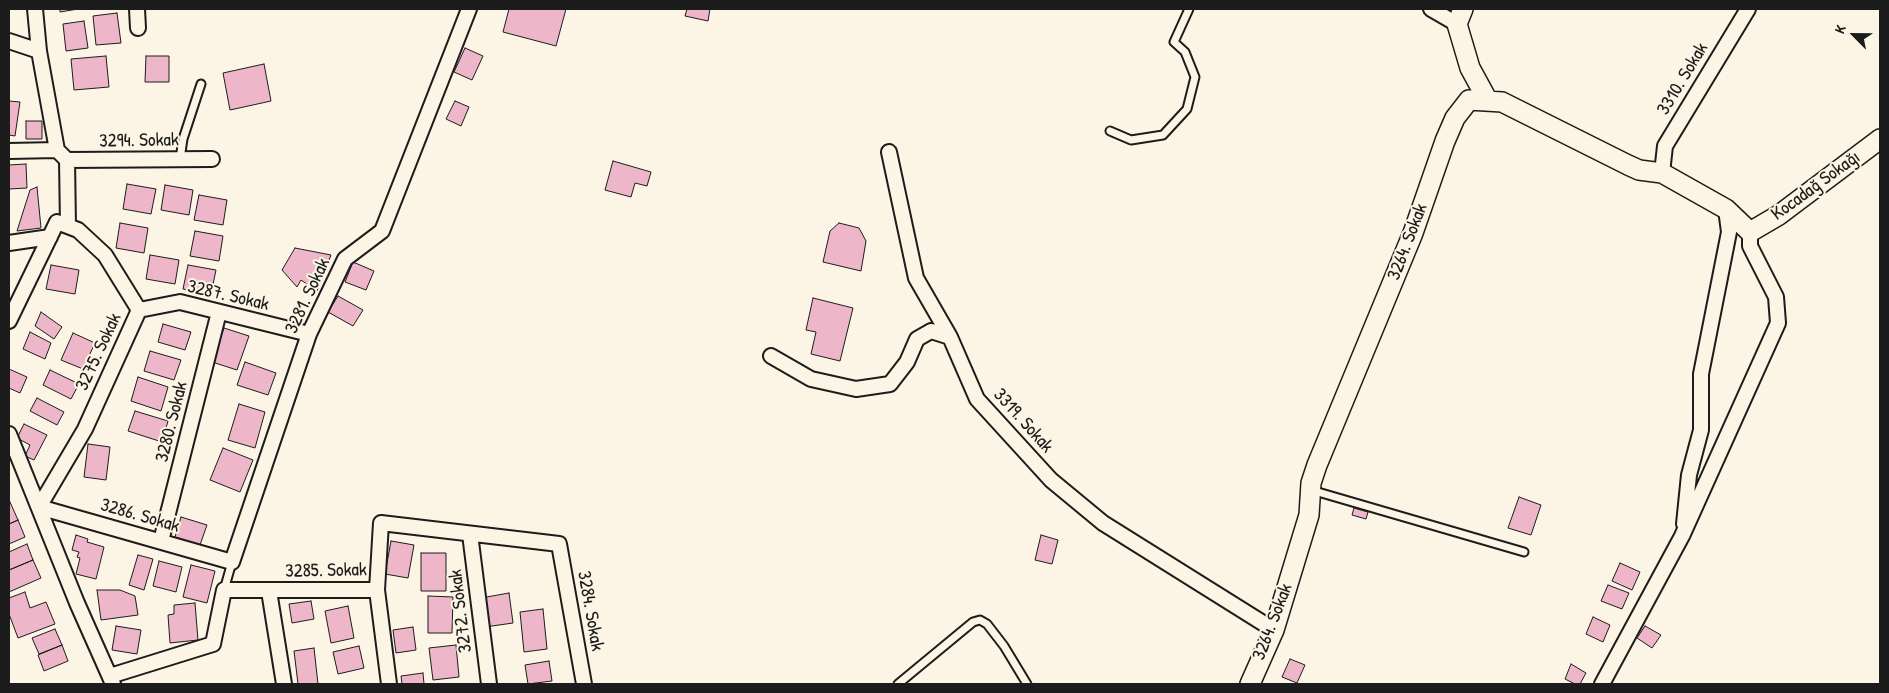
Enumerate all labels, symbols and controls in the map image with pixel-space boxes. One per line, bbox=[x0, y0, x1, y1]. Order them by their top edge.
north arrow bbox=[1829, 10, 1879, 60]
text: K bbox=[1830, 22, 1850, 36]
street label: 3310. Sokak bbox=[1653, 39, 1713, 119]
street label: 3294. Sokak bbox=[99, 129, 179, 153]
street label: Kocadağ Sokağı bbox=[1767, 146, 1865, 226]
street label: 3264. Sokak bbox=[1383, 201, 1433, 283]
street label: 3281. Sokak bbox=[281, 255, 335, 337]
street label: 3287. Sokak bbox=[185, 276, 271, 316]
street label: 3275. Sokak bbox=[71, 310, 127, 394]
street label: 3280. Sokak bbox=[151, 379, 193, 465]
street label: 3319. Sokak bbox=[988, 384, 1058, 458]
street label: 3286. Sokak bbox=[98, 494, 182, 538]
street label: 3285. Sokak bbox=[285, 559, 367, 583]
street label: 3272. Sokak bbox=[445, 568, 477, 654]
street label: 3284. Sokak bbox=[572, 569, 608, 653]
street label: 3264. Sokak bbox=[1248, 581, 1298, 663]

